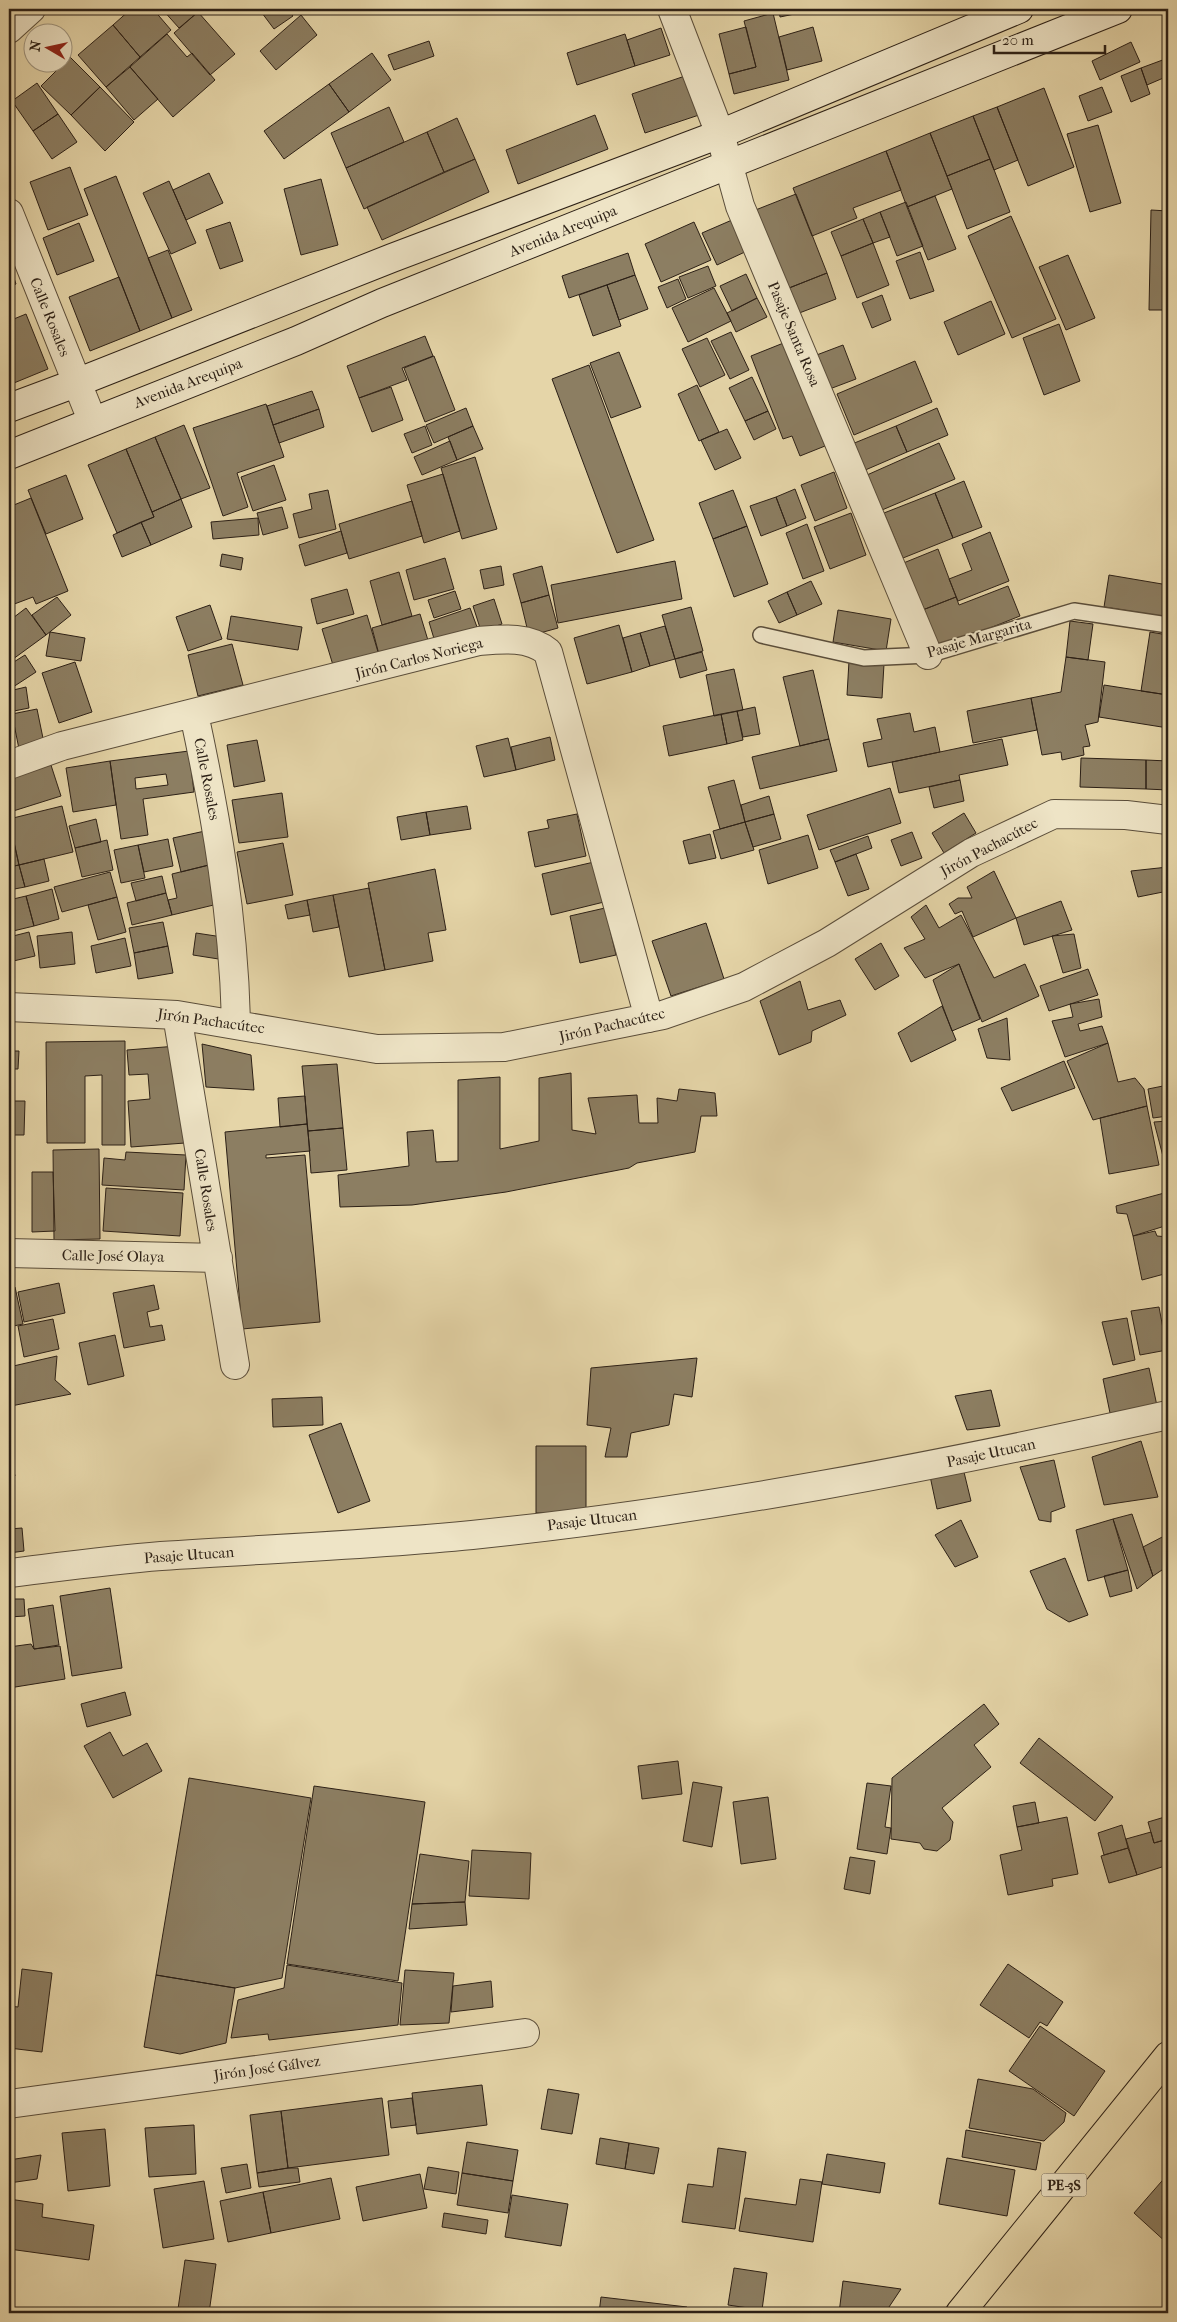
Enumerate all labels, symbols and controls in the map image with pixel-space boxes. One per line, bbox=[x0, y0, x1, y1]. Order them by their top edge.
north arrow bbox=[22, 22, 72, 72]
scale bar bbox=[994, 22, 1106, 54]
text: 20 m bbox=[1002, 31, 1034, 49]
text: N bbox=[26, 39, 45, 53]
street label: Avenida Arequipa bbox=[506, 201, 620, 261]
street label: Calle Rosales bbox=[26, 275, 74, 360]
street label: Pasaje Santa Rosa bbox=[764, 279, 825, 390]
street label: Avenida Arequipa bbox=[130, 354, 246, 412]
street label: Pasaje Margarita bbox=[925, 614, 1034, 661]
street label: Jirón Carlos Noriega bbox=[352, 633, 486, 683]
street label: Calle Rosales bbox=[190, 736, 224, 822]
street label: Jirón Pachacútec bbox=[936, 814, 1041, 881]
street label: Jirón Pachacútec bbox=[155, 1004, 266, 1037]
street label: Jirón Pachacútec bbox=[556, 1004, 667, 1046]
street label: Calle Rosales bbox=[191, 1147, 222, 1233]
street label: Calle José Olaya bbox=[62, 1246, 165, 1266]
street label: Pasaje Utucan bbox=[945, 1435, 1037, 1471]
street label: Pasaje Utucan bbox=[546, 1506, 638, 1534]
street label: Pasaje Utucan bbox=[143, 1543, 235, 1567]
street label: Jirón José Gálvez bbox=[212, 2052, 322, 2085]
road number: PE-3S bbox=[1042, 2174, 1086, 2196]

